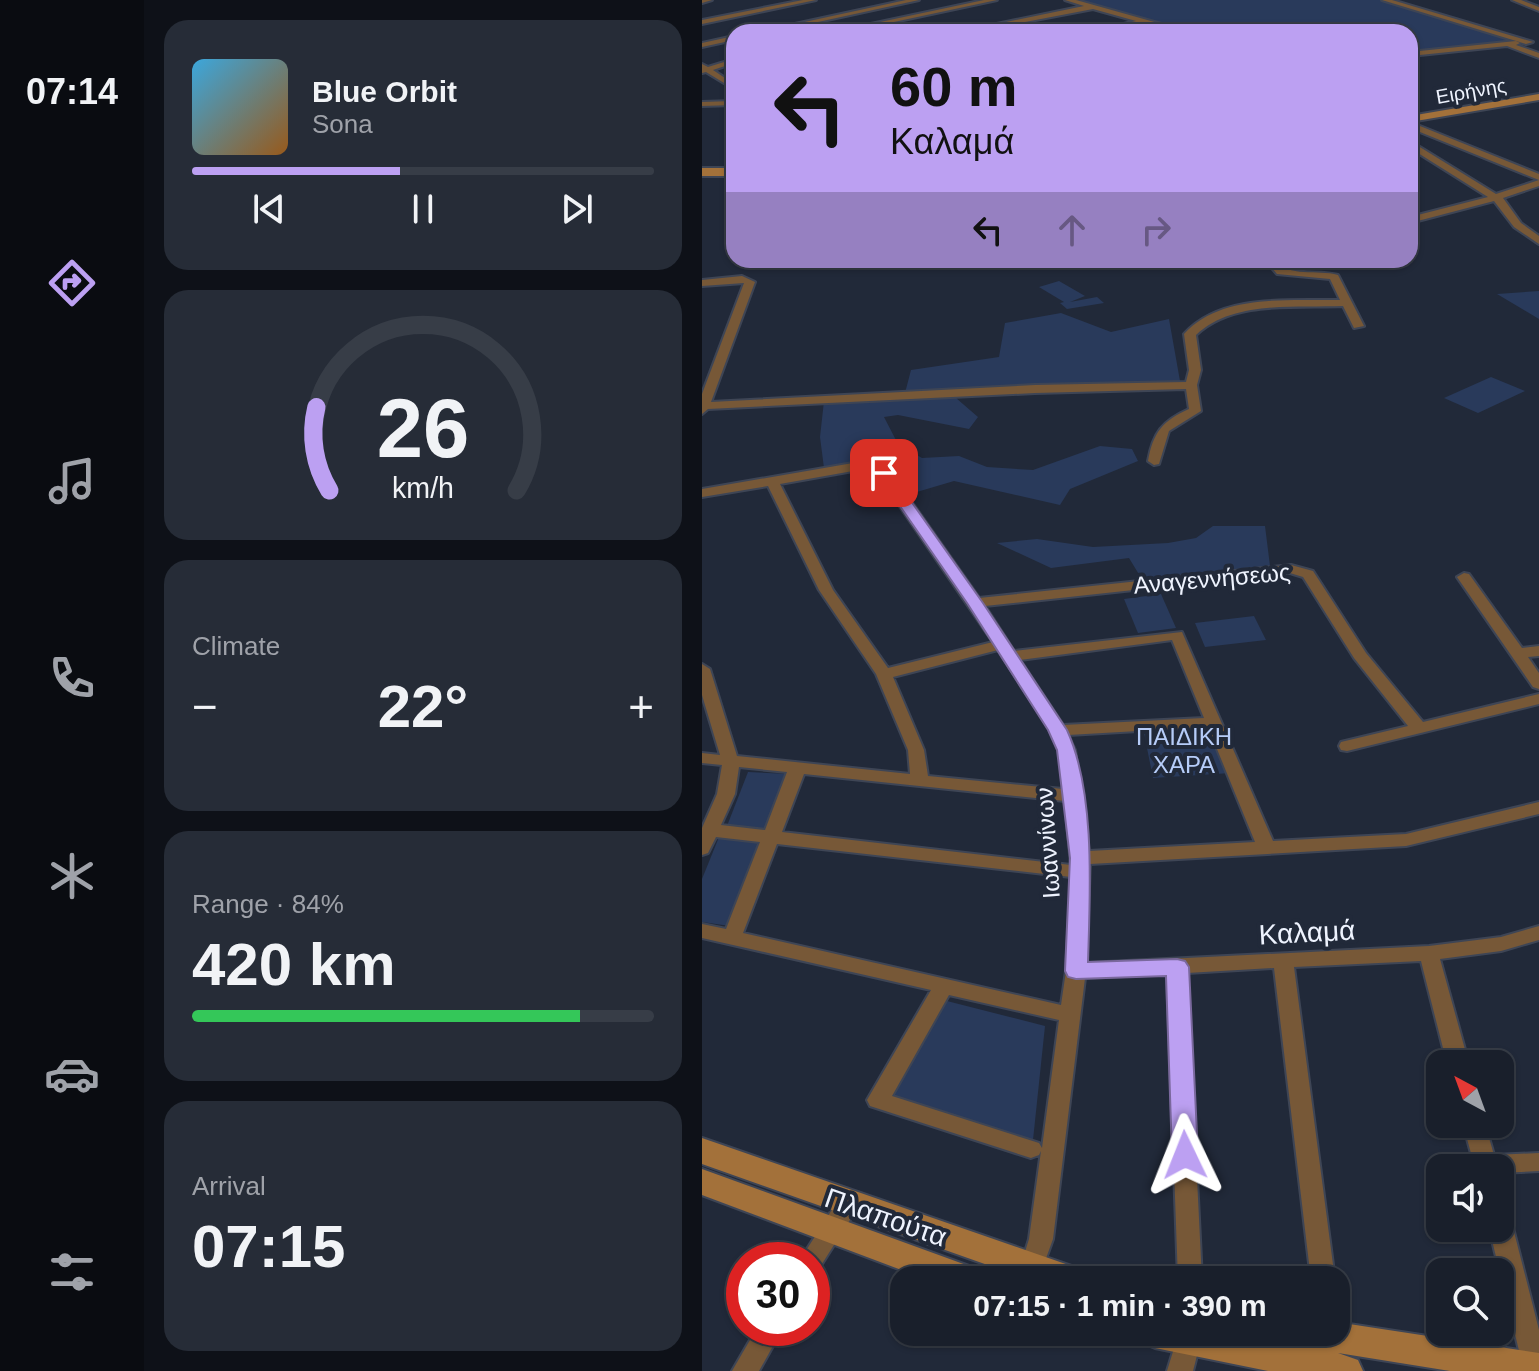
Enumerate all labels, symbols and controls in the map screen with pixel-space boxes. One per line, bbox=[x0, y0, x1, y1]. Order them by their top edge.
text: 60 m bbox=[890, 55, 1018, 118]
icon: left bbox=[758, 56, 862, 160]
text: 07:14 bbox=[26, 71, 118, 112]
street label: Ειρήνης bbox=[1434, 74, 1508, 108]
text: Blue Orbit bbox=[312, 75, 457, 108]
text: Sona bbox=[312, 109, 373, 139]
text: Καλαμά bbox=[890, 121, 1014, 162]
icon: previous bbox=[247, 187, 291, 231]
icon: pause bbox=[401, 187, 445, 231]
icon: next bbox=[555, 187, 599, 231]
icon: left bbox=[966, 208, 1010, 252]
icon: ahead bbox=[1050, 208, 1094, 252]
icon: right bbox=[1134, 208, 1178, 252]
icon: directions bbox=[44, 255, 100, 311]
text: 26 bbox=[377, 382, 469, 475]
pin bbox=[850, 439, 918, 507]
icon: arrive bbox=[862, 451, 906, 495]
icon: music bbox=[44, 453, 100, 509]
text: km/h bbox=[392, 472, 454, 504]
street label: Αναγεννήσεως bbox=[1132, 558, 1291, 599]
text: Climate bbox=[192, 631, 280, 661]
icon: phone bbox=[44, 650, 100, 706]
text: 22° bbox=[378, 673, 468, 740]
text: − bbox=[192, 682, 218, 731]
text: + bbox=[628, 682, 654, 731]
park label: ΠΑΙΔΙΚΗ ΧΑΡΑ bbox=[1136, 723, 1232, 778]
street label: Ιωαννίνων bbox=[1030, 787, 1065, 900]
icon: climate bbox=[44, 848, 100, 904]
text: Range · 84% bbox=[192, 889, 344, 919]
street label: Καλαμά bbox=[1258, 914, 1356, 951]
text: 420 km bbox=[192, 931, 396, 998]
icon: car bbox=[44, 1046, 100, 1102]
north arrow bbox=[1426, 1050, 1514, 1138]
map controls bbox=[1426, 1050, 1514, 1346]
position arrow bbox=[1143, 1113, 1227, 1197]
button: sound bbox=[1426, 1154, 1514, 1242]
text: Arrival bbox=[192, 1171, 266, 1201]
street label: Πλαπούτα bbox=[821, 1182, 951, 1253]
text: 07:15 bbox=[192, 1213, 345, 1280]
speed limit sign: 30 bbox=[726, 1242, 830, 1346]
icon: filters bbox=[44, 1244, 100, 1300]
button: search bbox=[1426, 1258, 1514, 1346]
text: 07:15 · 1 min · 390 m bbox=[973, 1289, 1267, 1322]

